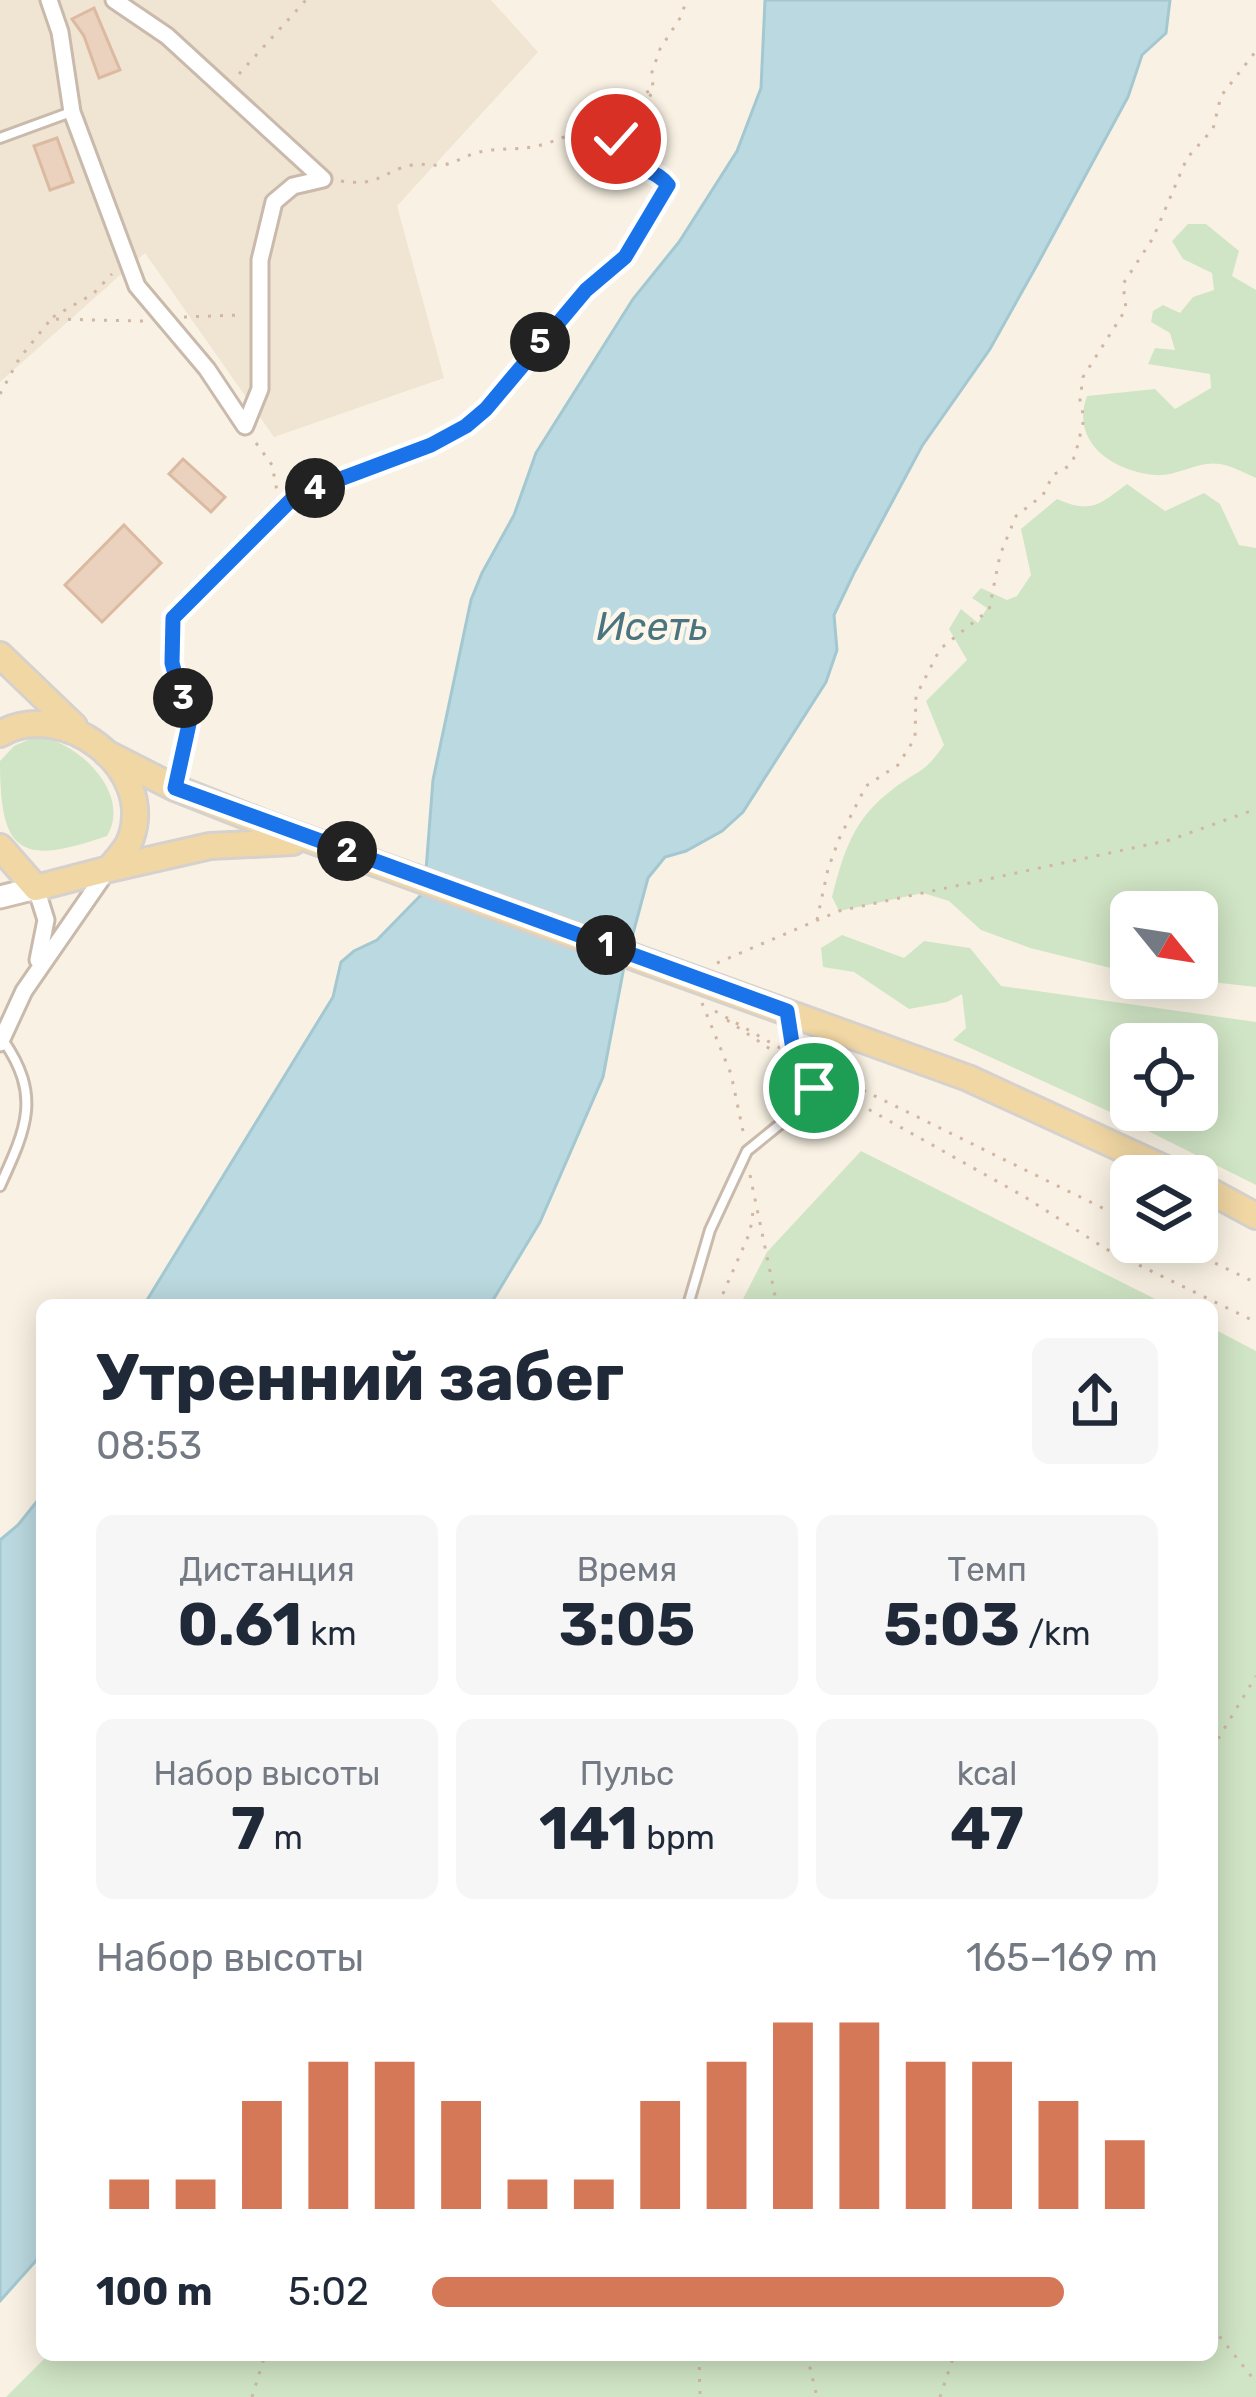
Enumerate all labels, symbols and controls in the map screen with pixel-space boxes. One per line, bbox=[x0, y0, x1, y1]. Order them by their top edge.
pin bbox=[565, 88, 667, 190]
icon: check bbox=[583, 106, 649, 172]
pin: 5 bbox=[510, 312, 570, 372]
text: 5 bbox=[529, 322, 551, 361]
pin: 4 bbox=[285, 458, 345, 518]
text: 4 bbox=[304, 468, 326, 507]
water label: Исеть bbox=[596, 604, 708, 650]
pin: 3 bbox=[153, 668, 213, 728]
text: 3 bbox=[172, 678, 194, 717]
pin: 2 bbox=[317, 821, 377, 881]
text: 2 bbox=[336, 831, 358, 870]
north arrow bbox=[1110, 891, 1218, 999]
map controls bbox=[1110, 891, 1218, 1263]
pin: 1 bbox=[576, 915, 636, 975]
text: 1 bbox=[598, 925, 614, 964]
button: locate bbox=[1110, 1023, 1218, 1131]
pin bbox=[763, 1037, 865, 1139]
icon: arrive bbox=[781, 1055, 847, 1121]
button: layers bbox=[1110, 1155, 1218, 1263]
text: Утренний забег bbox=[96, 1338, 624, 1417]
button: share bbox=[1032, 1338, 1158, 1464]
text: 08:53 bbox=[96, 1423, 202, 1469]
text: Дистанция bbox=[179, 1550, 355, 1589]
text: Время bbox=[577, 1550, 677, 1589]
text: Темп bbox=[947, 1550, 1027, 1589]
text: 0.61 bbox=[177, 1589, 302, 1660]
text: 3:05 bbox=[559, 1589, 695, 1660]
text: 5:03 bbox=[884, 1589, 1020, 1660]
text: km bbox=[302, 1614, 357, 1653]
text: /km bbox=[1020, 1614, 1090, 1653]
text: Набор высоты bbox=[154, 1754, 380, 1793]
text: Пульс bbox=[580, 1754, 674, 1793]
text: kcal bbox=[957, 1754, 1017, 1793]
text: 7 bbox=[231, 1793, 265, 1864]
text: 141 bbox=[539, 1793, 638, 1864]
text: 47 bbox=[950, 1793, 1024, 1864]
text: m bbox=[265, 1818, 303, 1857]
text: bpm bbox=[638, 1818, 715, 1857]
text: Набор высоты bbox=[96, 1935, 364, 1981]
text: 165–169 m bbox=[966, 1935, 1158, 1981]
text: 100 m bbox=[96, 2269, 212, 2315]
text: 5:02 bbox=[288, 2269, 369, 2315]

